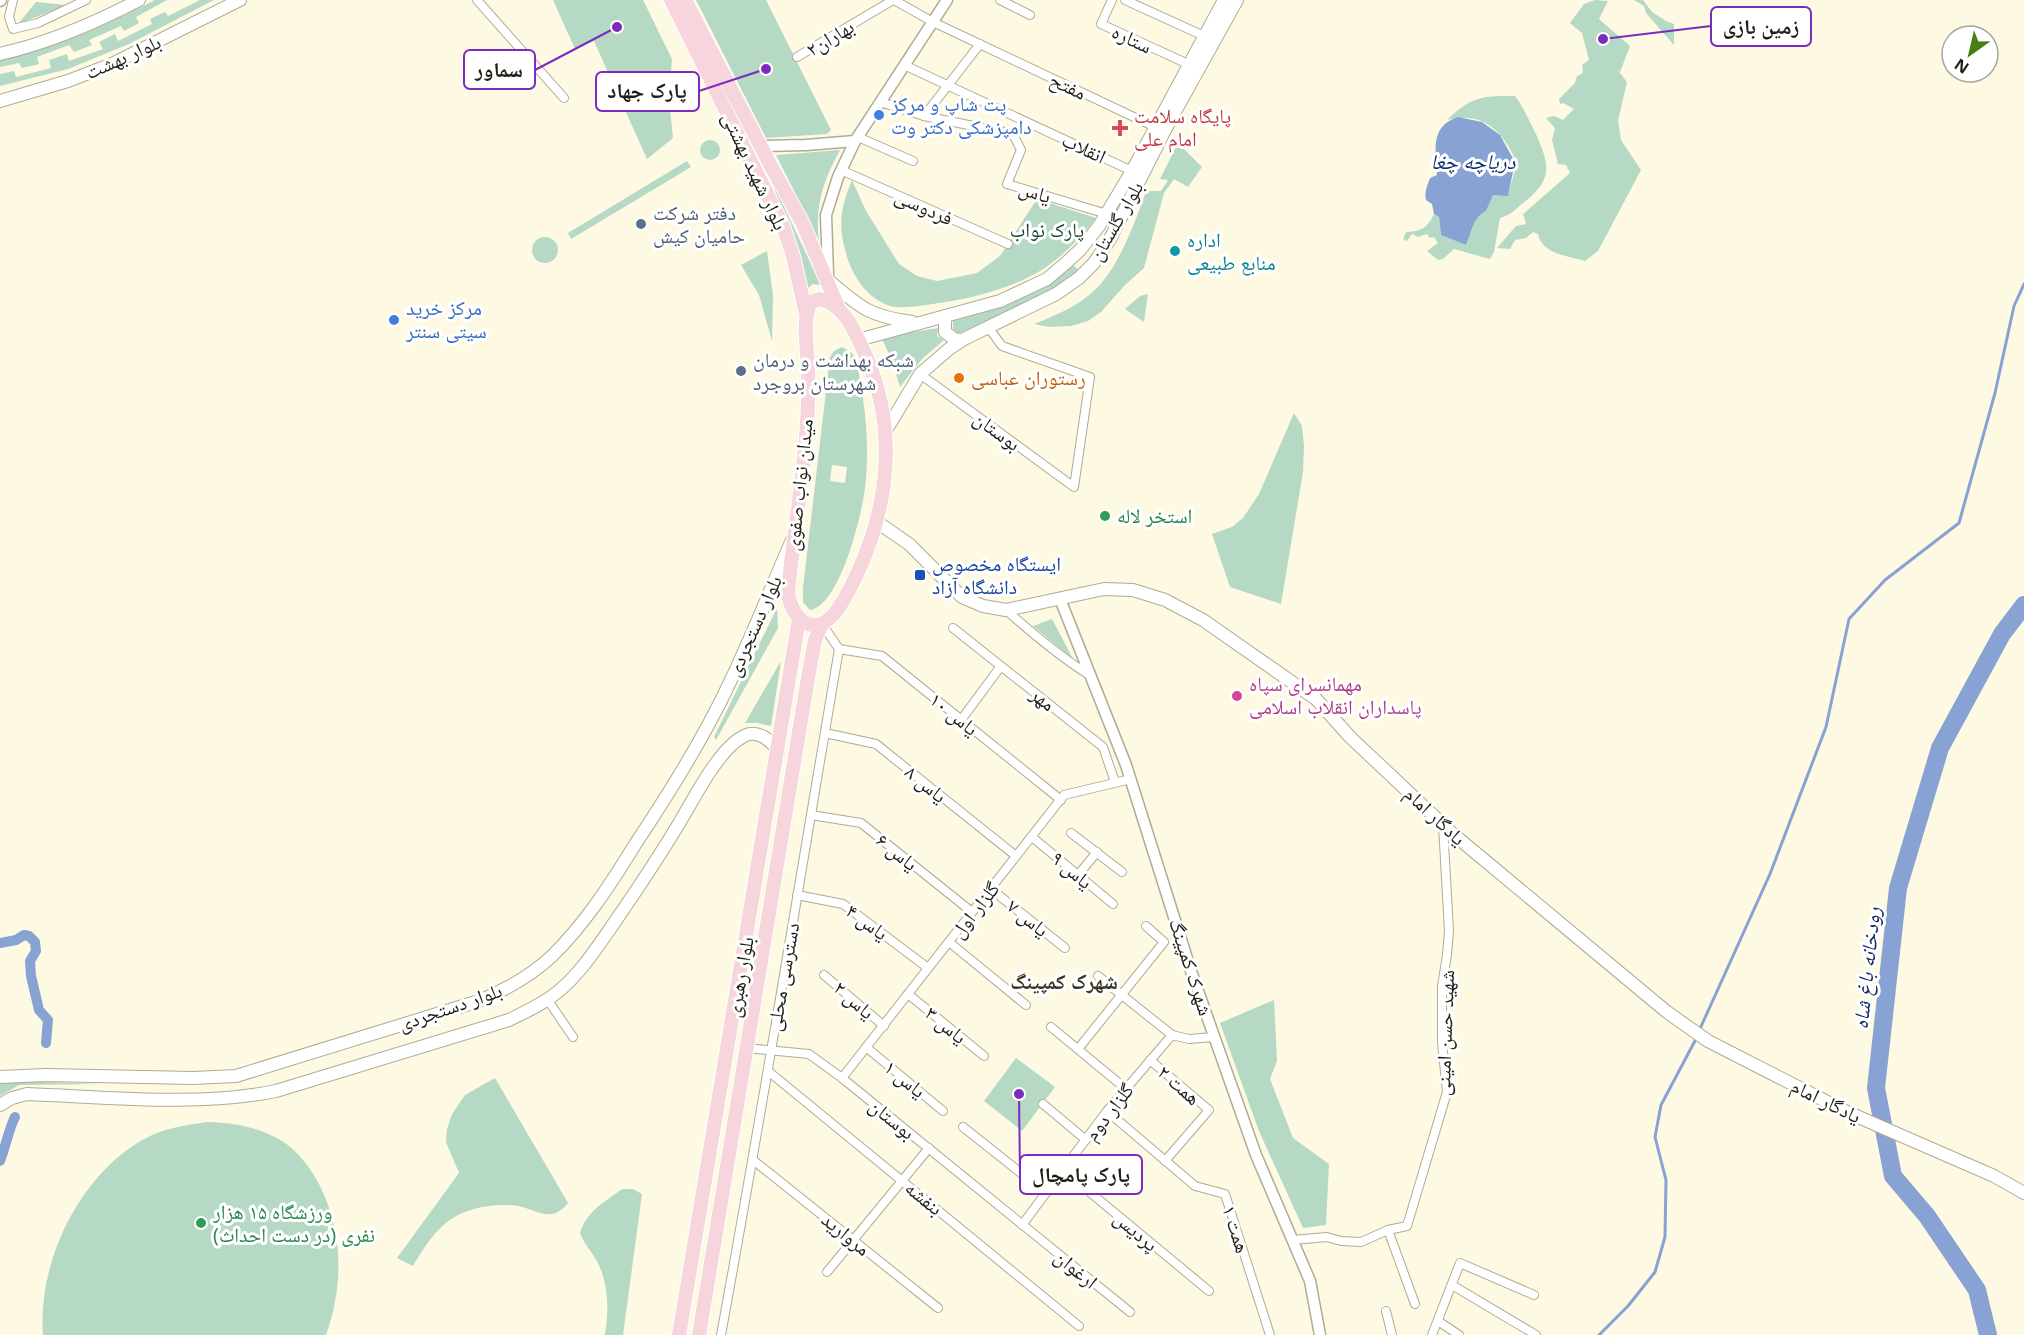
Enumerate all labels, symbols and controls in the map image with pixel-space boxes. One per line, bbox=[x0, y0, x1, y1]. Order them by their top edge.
callout: زمین بازی bbox=[1711, 7, 1811, 46]
text: زمین بازی bbox=[1723, 12, 1799, 40]
street label: بهاران۲ bbox=[801, 13, 859, 62]
street label: ستاره bbox=[1108, 18, 1157, 60]
north arrow bbox=[1940, 24, 2000, 84]
street label: بلوار بهشت bbox=[81, 28, 165, 85]
callout: سماور bbox=[464, 50, 535, 89]
text: N bbox=[1950, 54, 1973, 79]
text: سماور bbox=[474, 55, 523, 83]
street label: مفتح bbox=[1046, 65, 1091, 106]
callout: پارک جهاد bbox=[596, 72, 699, 111]
text: پارک جهاد bbox=[607, 76, 687, 104]
place label: پت شاپ و مرکز دامپزشکی دکتر وت bbox=[890, 90, 1032, 140]
place label: پایگاه سلامت امام علی bbox=[1134, 102, 1231, 153]
street label: بلوار شهید بهشتی bbox=[716, 107, 795, 234]
marker: پت شاپ و مرکز دامپزشکی دکتر وت bbox=[872, 108, 886, 122]
marker: پایگاه سلامت امام علی bbox=[1111, 119, 1129, 137]
street label: انقلاب bbox=[1058, 126, 1111, 169]
water label: دریاچه چغا bbox=[1431, 147, 1516, 175]
street label: یاس bbox=[1016, 174, 1054, 209]
street label: بلوار گلستان bbox=[1082, 176, 1149, 266]
street label: فردوسی bbox=[891, 182, 958, 231]
place label: دفتر شرکت حامیان کیش bbox=[653, 199, 745, 249]
park label: پارک نواب bbox=[1010, 216, 1084, 243]
marker: دفتر شرکت حامیان کیش bbox=[634, 217, 648, 231]
place label: اداره منابع طبیعی bbox=[1187, 226, 1276, 276]
marker: اداره منابع طبیعی bbox=[1168, 244, 1182, 258]
place label: مرکز خرید سیتی سنتر bbox=[405, 294, 487, 344]
marker: مرکز خرید سیتی سنتر bbox=[387, 313, 401, 327]
place label: شبکه بهداشت و درمان شهرستان بروجرد bbox=[753, 346, 914, 396]
marker: شبکه بهداشت و درمان شهرستان بروجرد bbox=[734, 364, 748, 378]
place label: رستوران عباسی bbox=[971, 364, 1086, 391]
marker: رستوران عباسی bbox=[952, 371, 966, 385]
street label: بوستان bbox=[968, 404, 1026, 457]
street label: میدان نواب صفوی bbox=[778, 417, 819, 552]
place label: استخر لاله bbox=[1117, 502, 1192, 529]
marker: استخر لاله bbox=[1098, 509, 1112, 523]
place label: ایستگاه مخصوص دانشگاه آزاد bbox=[932, 550, 1061, 600]
marker: ایستگاه مخصوص دانشگاه آزاد bbox=[913, 568, 927, 582]
street label: بلوار دستجردی bbox=[719, 571, 788, 681]
place label: مهمانسرای سپاه پاسداران انقلاب اسلامی bbox=[1249, 670, 1422, 720]
street label: مهر bbox=[1024, 680, 1061, 717]
street label: یاس ۱۰ bbox=[924, 686, 984, 742]
marker: مهمانسرای سپاه پاسداران انقلاب اسلامی bbox=[1230, 689, 1244, 703]
street label: یاس ۸ bbox=[900, 759, 953, 809]
street label: یادگار امام bbox=[1398, 780, 1472, 852]
street label: یاس ۶ bbox=[871, 827, 924, 877]
street label: یاس ۹ bbox=[1046, 844, 1099, 895]
street label: گلزار اول bbox=[944, 876, 1005, 944]
street label: یاس ۷ bbox=[1002, 893, 1055, 943]
street label: یاس ۴ bbox=[841, 897, 894, 946]
water label: رودخانه باغ شاه bbox=[1846, 905, 1886, 1030]
street label: شهرک کمپینگ bbox=[1163, 915, 1220, 1019]
street label: دسترسی محلی bbox=[760, 920, 805, 1033]
street label: بلوار رهبری bbox=[719, 934, 760, 1019]
district label: شهرک کمپینگ bbox=[1010, 967, 1118, 995]
street label: شهید حسن امینی bbox=[1429, 969, 1460, 1097]
street label: یاس ۲ bbox=[828, 974, 881, 1025]
street label: بلوار دستجردی bbox=[394, 976, 505, 1037]
street label: یاس ۳ bbox=[920, 1000, 973, 1050]
street label: یاس ۱ bbox=[879, 1054, 932, 1104]
street label: همت ۲ bbox=[1152, 1058, 1207, 1111]
street label: یادگار امام bbox=[1786, 1072, 1866, 1130]
street label: گلزار دوم bbox=[1078, 1077, 1141, 1147]
street label: بوستان bbox=[864, 1092, 921, 1145]
callout: پارک پامچال bbox=[1020, 1155, 1142, 1194]
text: پارک پامچال bbox=[1032, 1160, 1130, 1188]
street label: بنفشه bbox=[900, 1174, 949, 1221]
place label: ورزشگاه ۱۵ هزار نفری (در دست احداث) bbox=[212, 1198, 375, 1248]
street label: همت ۱ bbox=[1216, 1201, 1257, 1256]
street label: پردیس bbox=[1108, 1204, 1164, 1257]
street label: مروارید bbox=[816, 1206, 876, 1262]
marker: ورزشگاه ۱۵ هزار نفری (در دست احداث) bbox=[194, 1216, 208, 1230]
street label: ارغوان bbox=[1049, 1243, 1104, 1294]

